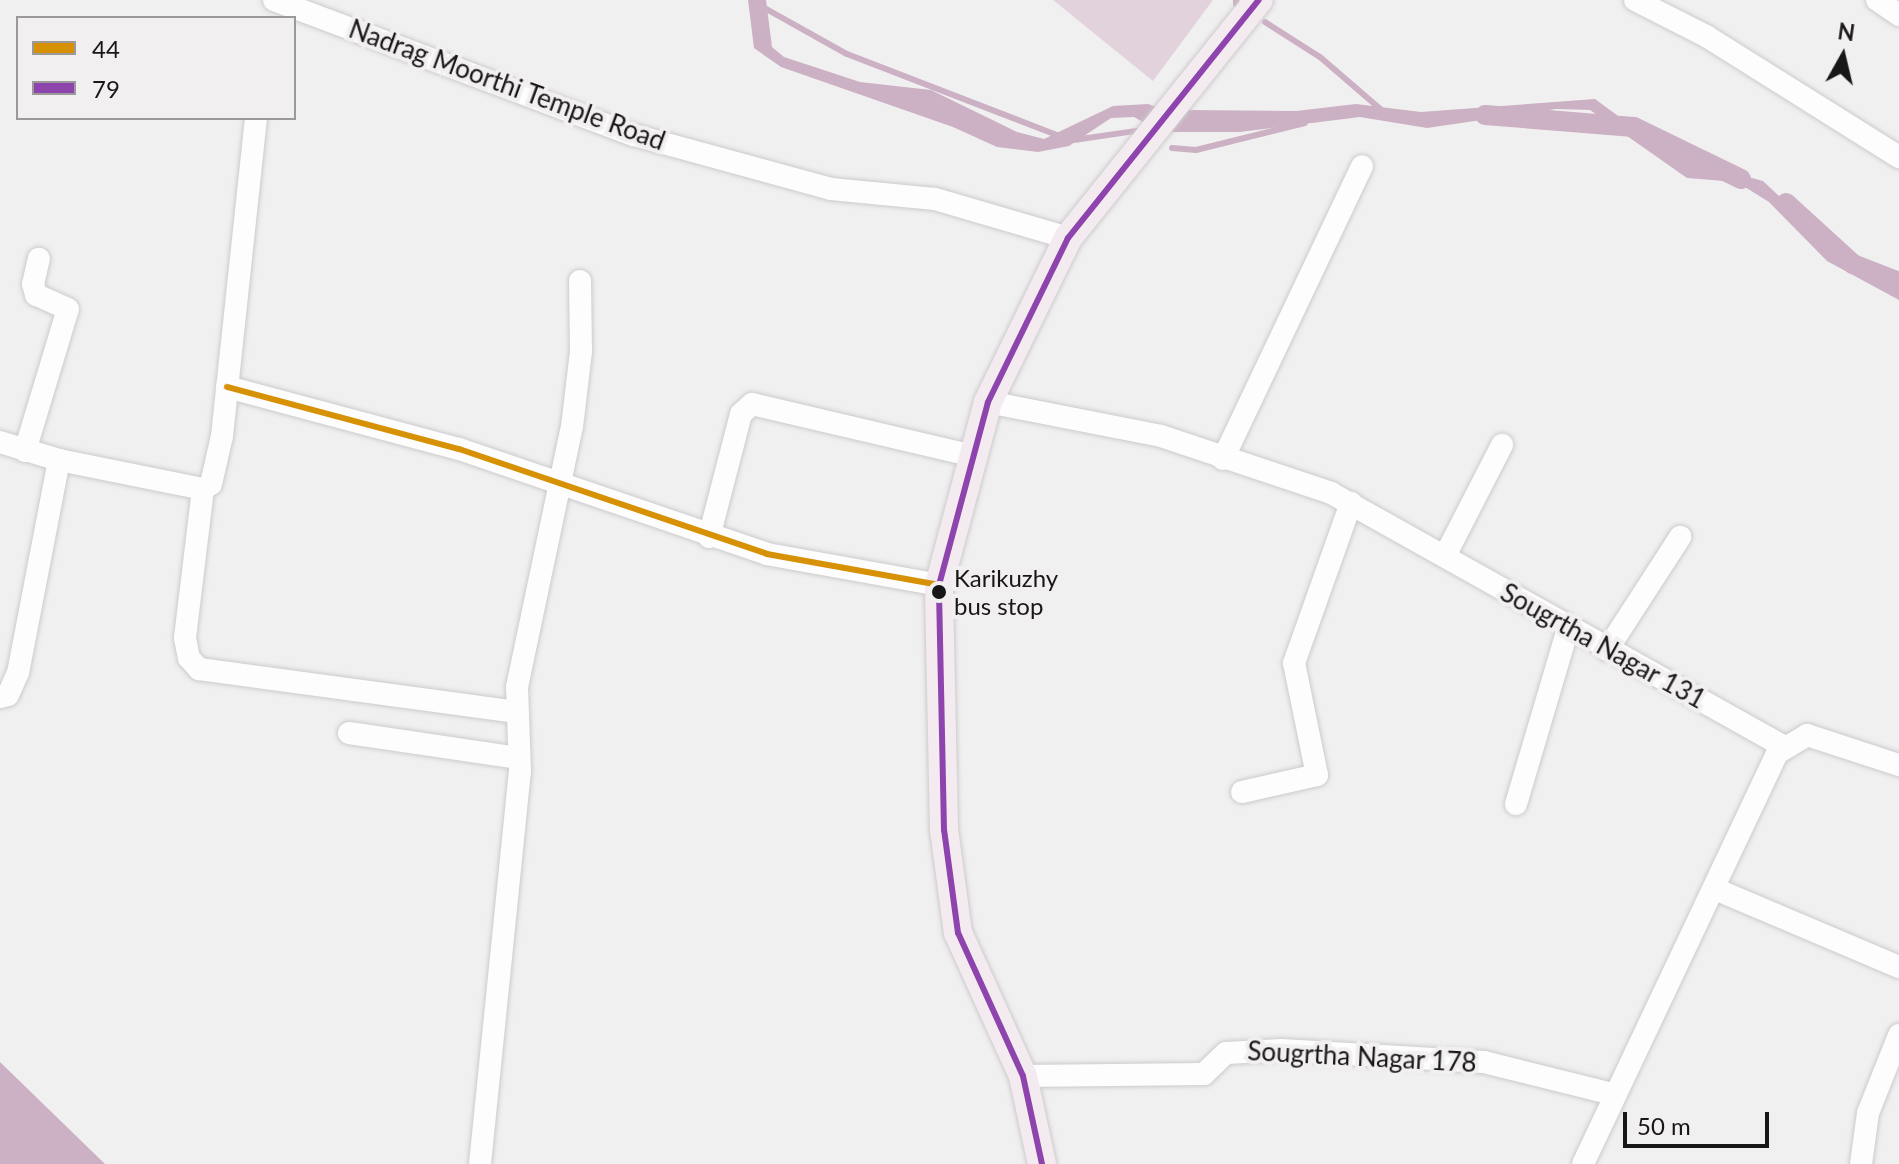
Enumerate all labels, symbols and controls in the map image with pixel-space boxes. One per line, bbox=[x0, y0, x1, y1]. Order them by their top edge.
street label: Nadrag Moorthi Temple Road bbox=[344, 13, 670, 157]
legend bbox=[16, 16, 296, 120]
north arrow bbox=[1803, 16, 1883, 96]
text: N bbox=[1836, 17, 1857, 46]
text: 44 bbox=[92, 34, 120, 63]
text: 79 bbox=[92, 74, 120, 103]
place label: Karikuzhy bus stop bbox=[954, 564, 1058, 620]
street label: Sougrtha Nagar 131 bbox=[1495, 577, 1711, 715]
marker: Karikuzhy bus stop bbox=[931, 584, 947, 600]
street label: Sougrtha Nagar 178 bbox=[1246, 1035, 1478, 1079]
scale bar bbox=[1627, 1096, 1773, 1146]
text: 50 m bbox=[1637, 1111, 1691, 1140]

